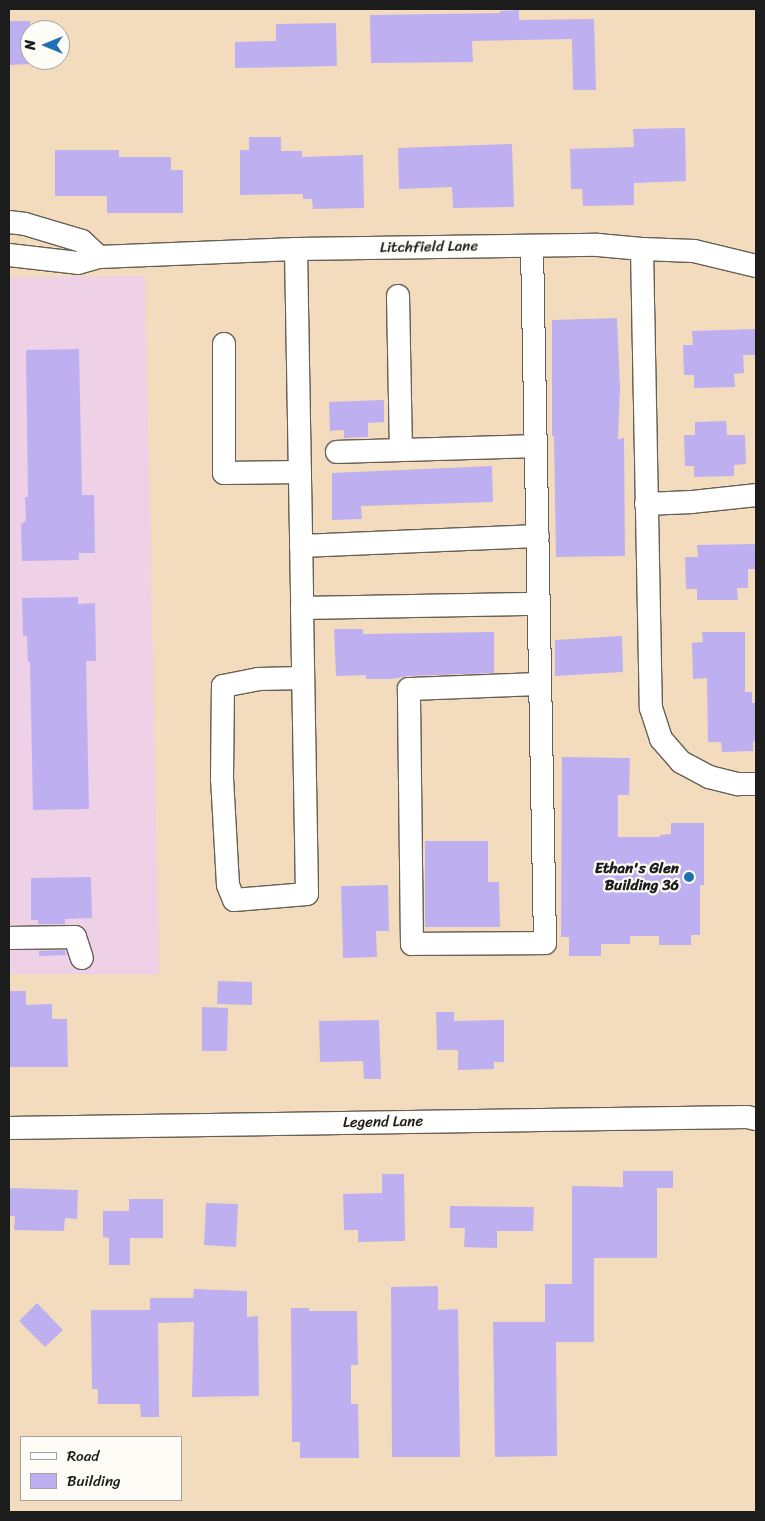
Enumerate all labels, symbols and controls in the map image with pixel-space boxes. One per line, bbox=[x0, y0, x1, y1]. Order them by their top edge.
north arrow bbox=[20, 20, 70, 70]
text: N bbox=[18, 40, 43, 50]
street label: Litchfield Lane bbox=[380, 237, 478, 257]
place label: Ethan's Glen Building 36 bbox=[595, 859, 679, 894]
marker: Ethan's Glen Building 36 bbox=[683, 871, 695, 883]
street label: Legend Lane bbox=[343, 1112, 423, 1132]
legend bbox=[20, 1436, 182, 1501]
text: Road bbox=[67, 1443, 99, 1469]
text: Building bbox=[67, 1468, 121, 1494]

